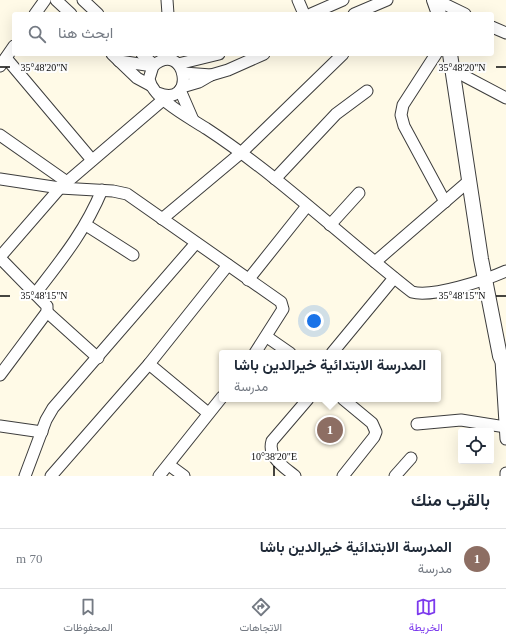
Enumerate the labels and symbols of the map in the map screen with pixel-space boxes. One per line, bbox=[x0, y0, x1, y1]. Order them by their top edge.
text: 35°48'20"N bbox=[20, 62, 68, 73]
text: 35°48'20"N bbox=[438, 62, 486, 73]
text: 35°48'15"N bbox=[20, 290, 68, 301]
text: 35°48'15"N bbox=[438, 290, 486, 301]
your location bbox=[304, 311, 324, 331]
pin: 1 bbox=[317, 415, 343, 445]
text: 10°38'20"E bbox=[251, 451, 297, 462]

